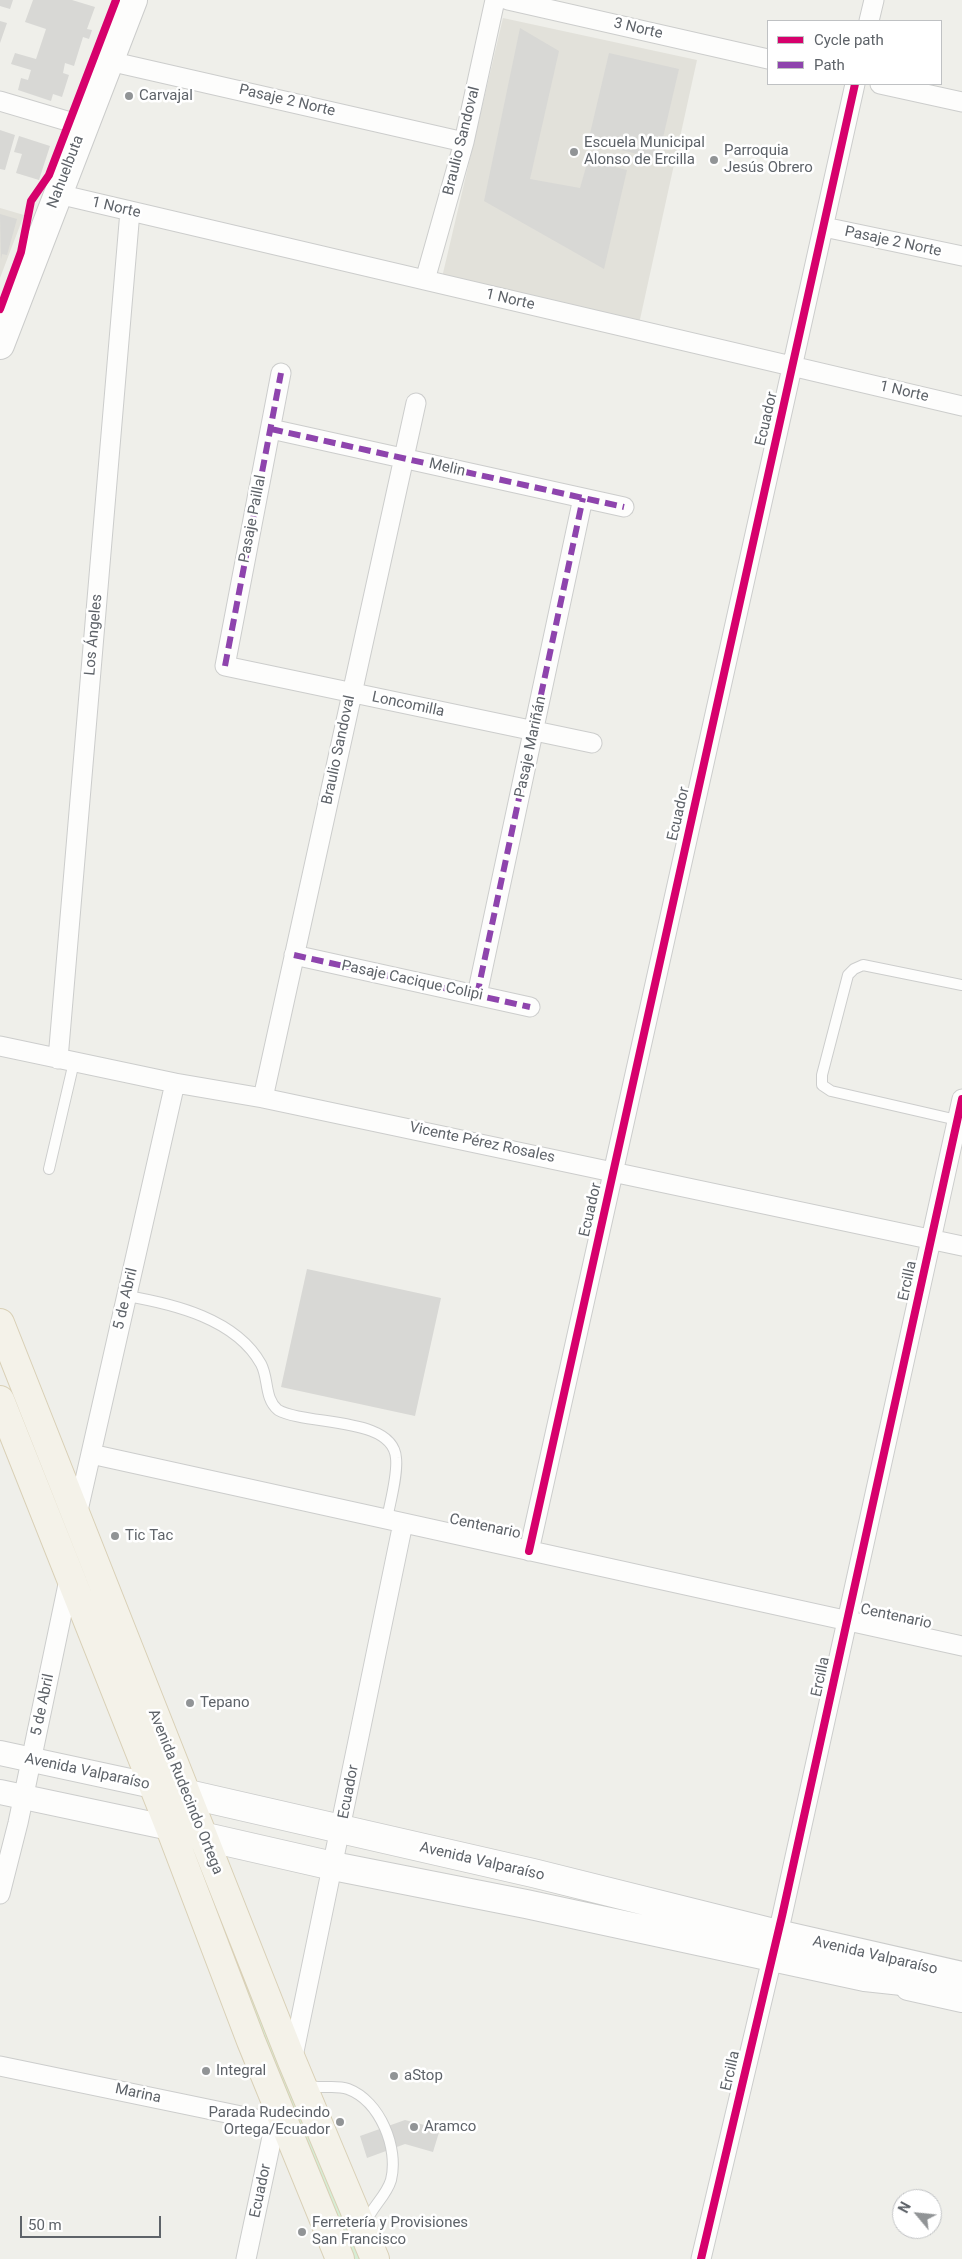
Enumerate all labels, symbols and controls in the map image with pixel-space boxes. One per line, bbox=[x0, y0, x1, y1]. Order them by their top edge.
street label: 3 Norte bbox=[612, 15, 664, 43]
legend bbox=[767, 20, 942, 85]
text: Cycle path bbox=[814, 31, 884, 49]
text: Path bbox=[814, 56, 845, 74]
street label: Pasaje 2 Norte bbox=[237, 81, 337, 121]
street label: Braulio Sandoval bbox=[440, 85, 484, 197]
place label: Carvajal bbox=[139, 87, 193, 105]
marker: Carvajal bbox=[123, 90, 135, 102]
street label: Nahuelbuta bbox=[44, 133, 88, 211]
place label: Escuela Municipal Alonso de Ercilla bbox=[584, 134, 705, 169]
place label: Parroquia Jesús Obrero bbox=[724, 142, 813, 177]
marker: Escuela Municipal Alonso de Ercilla bbox=[568, 146, 580, 158]
marker: Parroquia Jesús Obrero bbox=[708, 154, 720, 166]
street label: 1 Norte bbox=[90, 194, 142, 222]
street label: Pasaje 2 Norte bbox=[843, 223, 943, 261]
street label: 1 Norte bbox=[484, 286, 536, 314]
street label: 1 Norte bbox=[878, 378, 930, 406]
street label: Ecuador bbox=[752, 390, 782, 448]
street label: Melin bbox=[427, 455, 467, 481]
street label: Pasaje Paillal bbox=[236, 474, 270, 564]
street label: Los Ángeles bbox=[81, 593, 107, 677]
street label: Loncomilla bbox=[370, 689, 446, 721]
street label: Braulio Sandoval bbox=[319, 694, 359, 806]
street label: Pasaje Mariñán bbox=[511, 695, 551, 799]
street label: Ecuador bbox=[664, 785, 694, 843]
street label: Pasaje Cacique Colipi bbox=[340, 957, 484, 1005]
street label: Vicente Pérez Rosales bbox=[408, 1119, 556, 1167]
street label: Ecuador bbox=[576, 1181, 606, 1239]
street label: Ercilla bbox=[895, 1259, 921, 1303]
street label: 5 de Abril bbox=[110, 1266, 142, 1332]
street label: Centenario bbox=[448, 1511, 522, 1543]
place label: Tic Tac bbox=[125, 1527, 173, 1545]
marker: Tic Tac bbox=[109, 1530, 121, 1542]
street label: Centenario bbox=[859, 1601, 933, 1633]
street label: Ercilla bbox=[808, 1655, 834, 1699]
street label: 5 de Abril bbox=[28, 1672, 58, 1738]
place label: Tepano bbox=[200, 1694, 250, 1712]
marker: Tepano bbox=[184, 1697, 196, 1709]
street label: Avenida Rudecindo Ortega bbox=[144, 1707, 226, 1877]
street label: Avenida Valparaíso bbox=[23, 1750, 151, 1794]
street label: Ecuador bbox=[335, 1763, 363, 1821]
street label: Avenida Valparaíso bbox=[418, 1839, 546, 1885]
street label: Avenida Valparaíso bbox=[811, 1933, 939, 1979]
street label: Ercilla bbox=[718, 2049, 744, 2093]
place label: Integral bbox=[216, 2062, 266, 2080]
marker: Integral bbox=[200, 2065, 212, 2077]
place label: aStop bbox=[404, 2067, 443, 2085]
marker: aStop bbox=[388, 2070, 400, 2082]
street label: Marina bbox=[113, 2080, 163, 2108]
place label: Parada Rudecindo Ortega/Ecuador bbox=[208, 2104, 330, 2139]
marker: Parada Rudecindo Ortega/Ecuador bbox=[334, 2116, 346, 2128]
place label: Aramco bbox=[424, 2118, 476, 2136]
marker: Aramco bbox=[408, 2121, 420, 2133]
street label: Ecuador bbox=[247, 2162, 275, 2220]
north arrow bbox=[892, 2189, 942, 2239]
text: N bbox=[895, 2199, 914, 2216]
scale bar bbox=[22, 2206, 164, 2238]
place label: Ferretería y Provisiones San Francisco bbox=[312, 2214, 468, 2249]
text: 50 m bbox=[28, 2216, 62, 2234]
marker: Ferretería y Provisiones San Francisco bbox=[296, 2226, 308, 2238]

